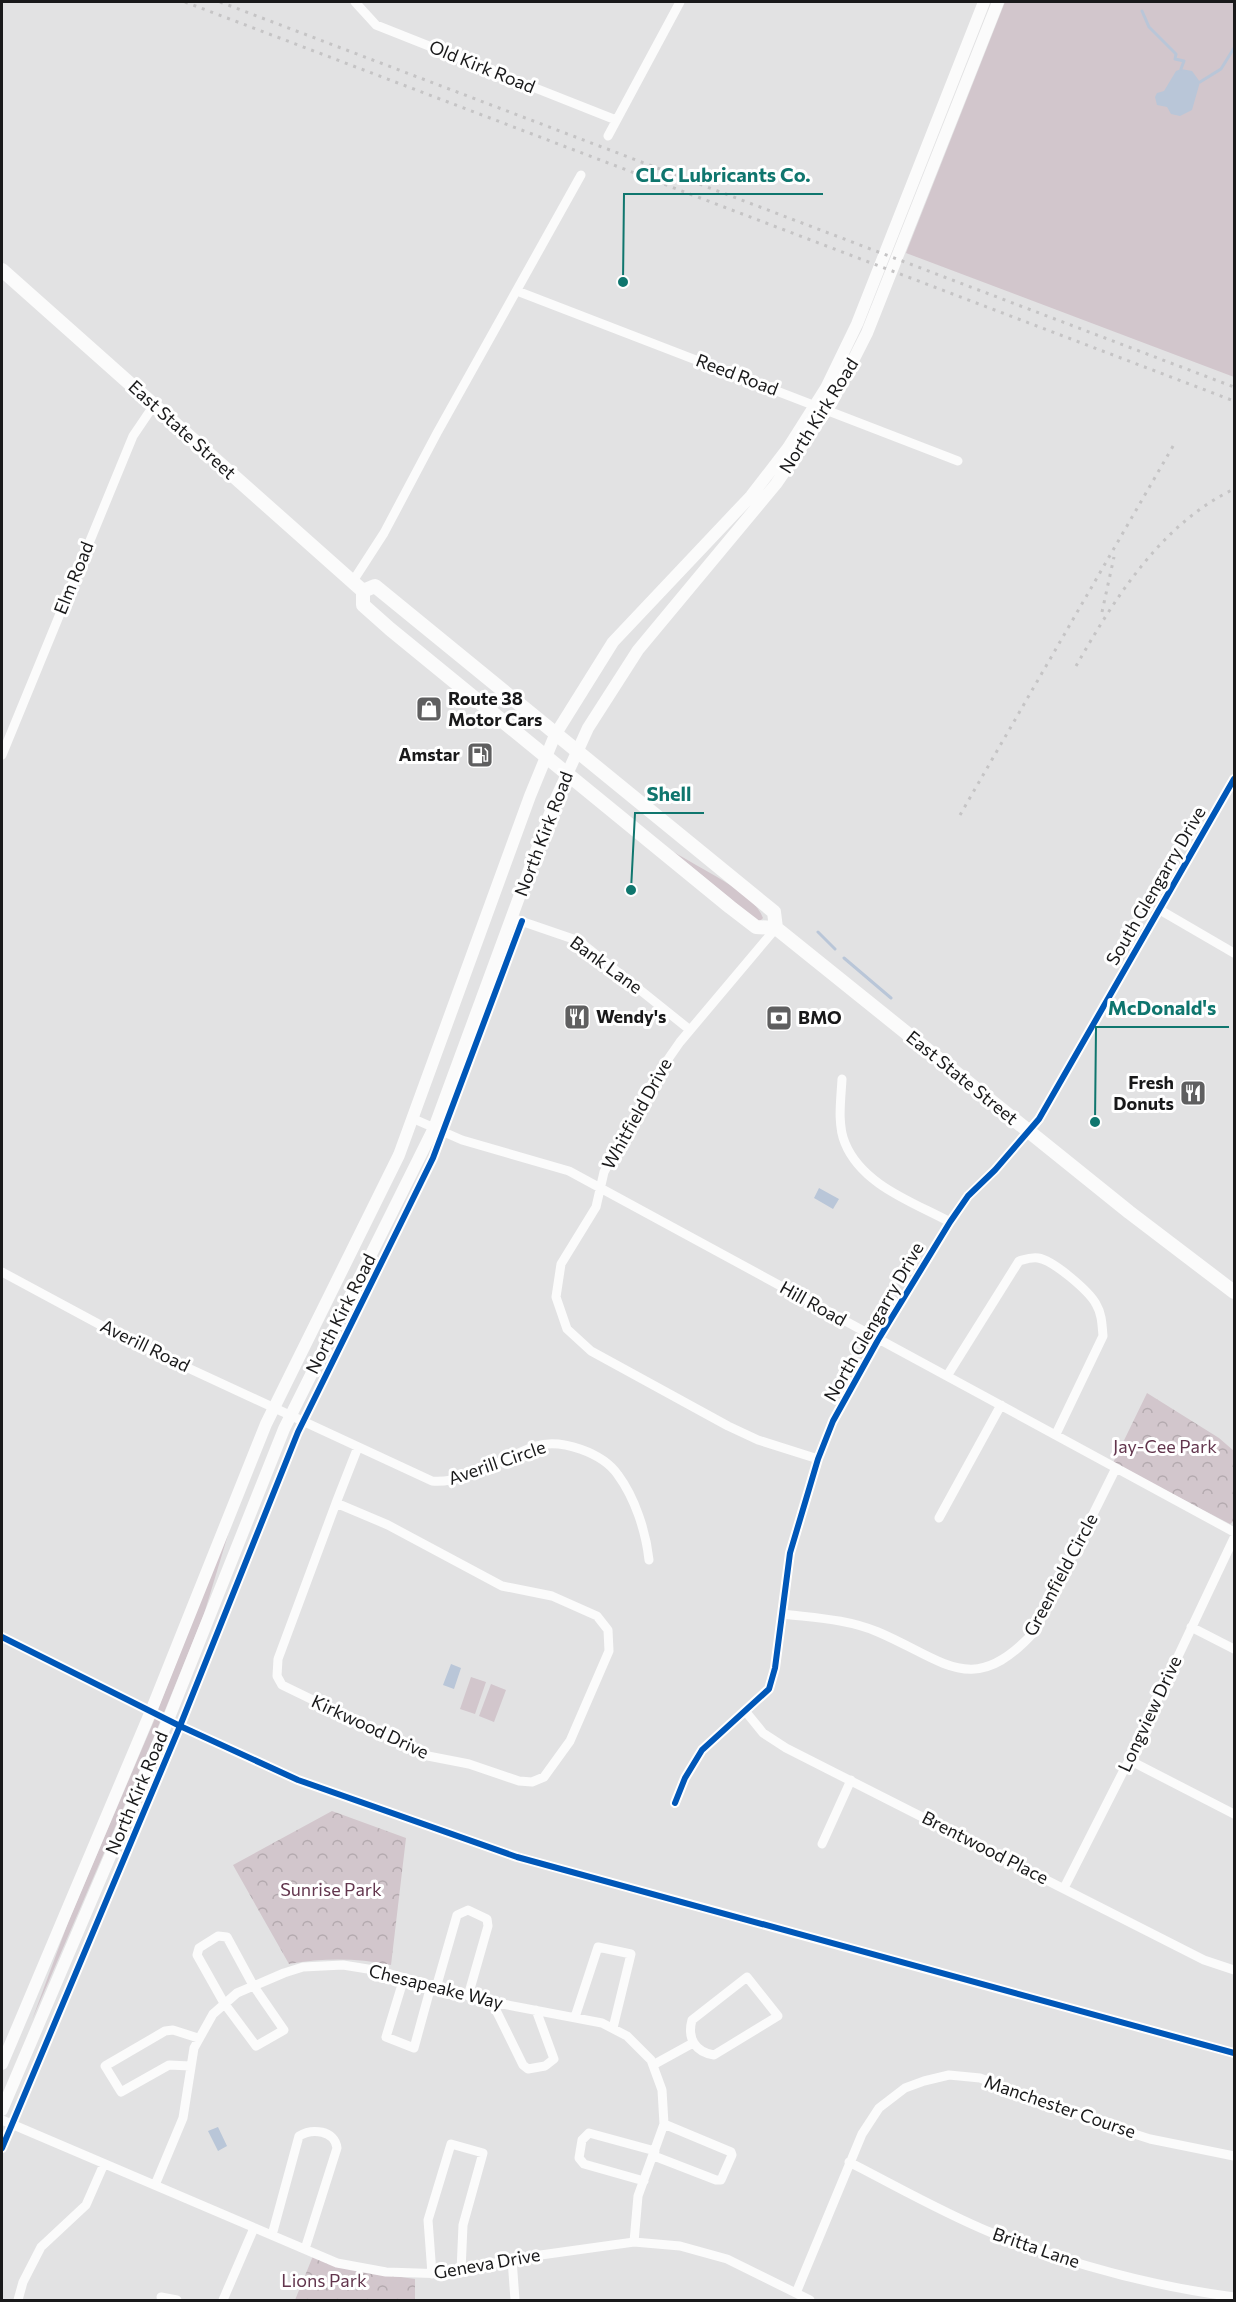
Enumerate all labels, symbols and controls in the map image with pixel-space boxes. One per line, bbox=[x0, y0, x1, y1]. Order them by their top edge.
street label: Old Kirk Road bbox=[426, 35, 539, 97]
callout: CLC Lubricants Co. bbox=[624, 156, 823, 194]
text: CLC Lubricants Co. bbox=[635, 162, 811, 186]
street label: Reed Road bbox=[693, 348, 782, 400]
street label: North Kirk Road bbox=[774, 354, 862, 477]
street label: East State Street bbox=[124, 375, 241, 483]
street label: Elm Road bbox=[49, 538, 98, 617]
place label: Route 38 Motor Cars bbox=[448, 687, 542, 730]
shop icon: Route 38 Motor Cars bbox=[414, 694, 444, 724]
fuel station icon: Amstar bbox=[465, 740, 495, 770]
place label: Amstar bbox=[399, 743, 461, 765]
street label: North Kirk Road bbox=[509, 768, 577, 899]
callout: Shell bbox=[635, 775, 704, 813]
text: Shell bbox=[646, 781, 692, 805]
street label: South Glengarry Drive bbox=[1101, 802, 1210, 969]
street label: Bank Lane bbox=[566, 931, 647, 998]
callout: McDonald's bbox=[1096, 989, 1229, 1027]
text: McDonald's bbox=[1108, 995, 1216, 1019]
restaurant icon: Wendy's bbox=[562, 1002, 592, 1032]
bank icon: BMO bbox=[764, 1003, 794, 1033]
place label: Wendy's bbox=[596, 1005, 666, 1027]
place label: BMO bbox=[798, 1006, 842, 1028]
street label: East State Street bbox=[902, 1025, 1023, 1129]
street label: Whitfield Drive bbox=[596, 1054, 676, 1173]
place label: Fresh Donuts bbox=[1113, 1071, 1174, 1114]
restaurant icon: Fresh Donuts bbox=[1178, 1078, 1208, 1108]
street label: North Glengarry Drive bbox=[819, 1238, 928, 1405]
street label: North Kirk Road bbox=[300, 1250, 380, 1377]
street label: Hill Road bbox=[776, 1276, 851, 1330]
street label: Averill Road bbox=[97, 1314, 194, 1376]
street label: Averill Circle bbox=[445, 1435, 548, 1489]
park label: Jay-Cee Park bbox=[1113, 1435, 1217, 1457]
street label: Greenfield Circle bbox=[1019, 1509, 1102, 1640]
street label: Longview Drive bbox=[1113, 1652, 1186, 1775]
street label: Kirkwood Drive bbox=[308, 1689, 432, 1763]
street label: North Kirk Road bbox=[100, 1728, 172, 1858]
street label: Brentwood Place bbox=[919, 1806, 1052, 1888]
park label: Sunrise Park bbox=[280, 1878, 382, 1900]
street label: Chesapeake Way bbox=[367, 1959, 506, 2013]
street label: Manchester Course bbox=[982, 2070, 1139, 2142]
street label: Britta Lane bbox=[990, 2222, 1083, 2272]
street label: Geneva Drive bbox=[432, 2243, 542, 2283]
park label: Lions Park bbox=[281, 2269, 367, 2291]

